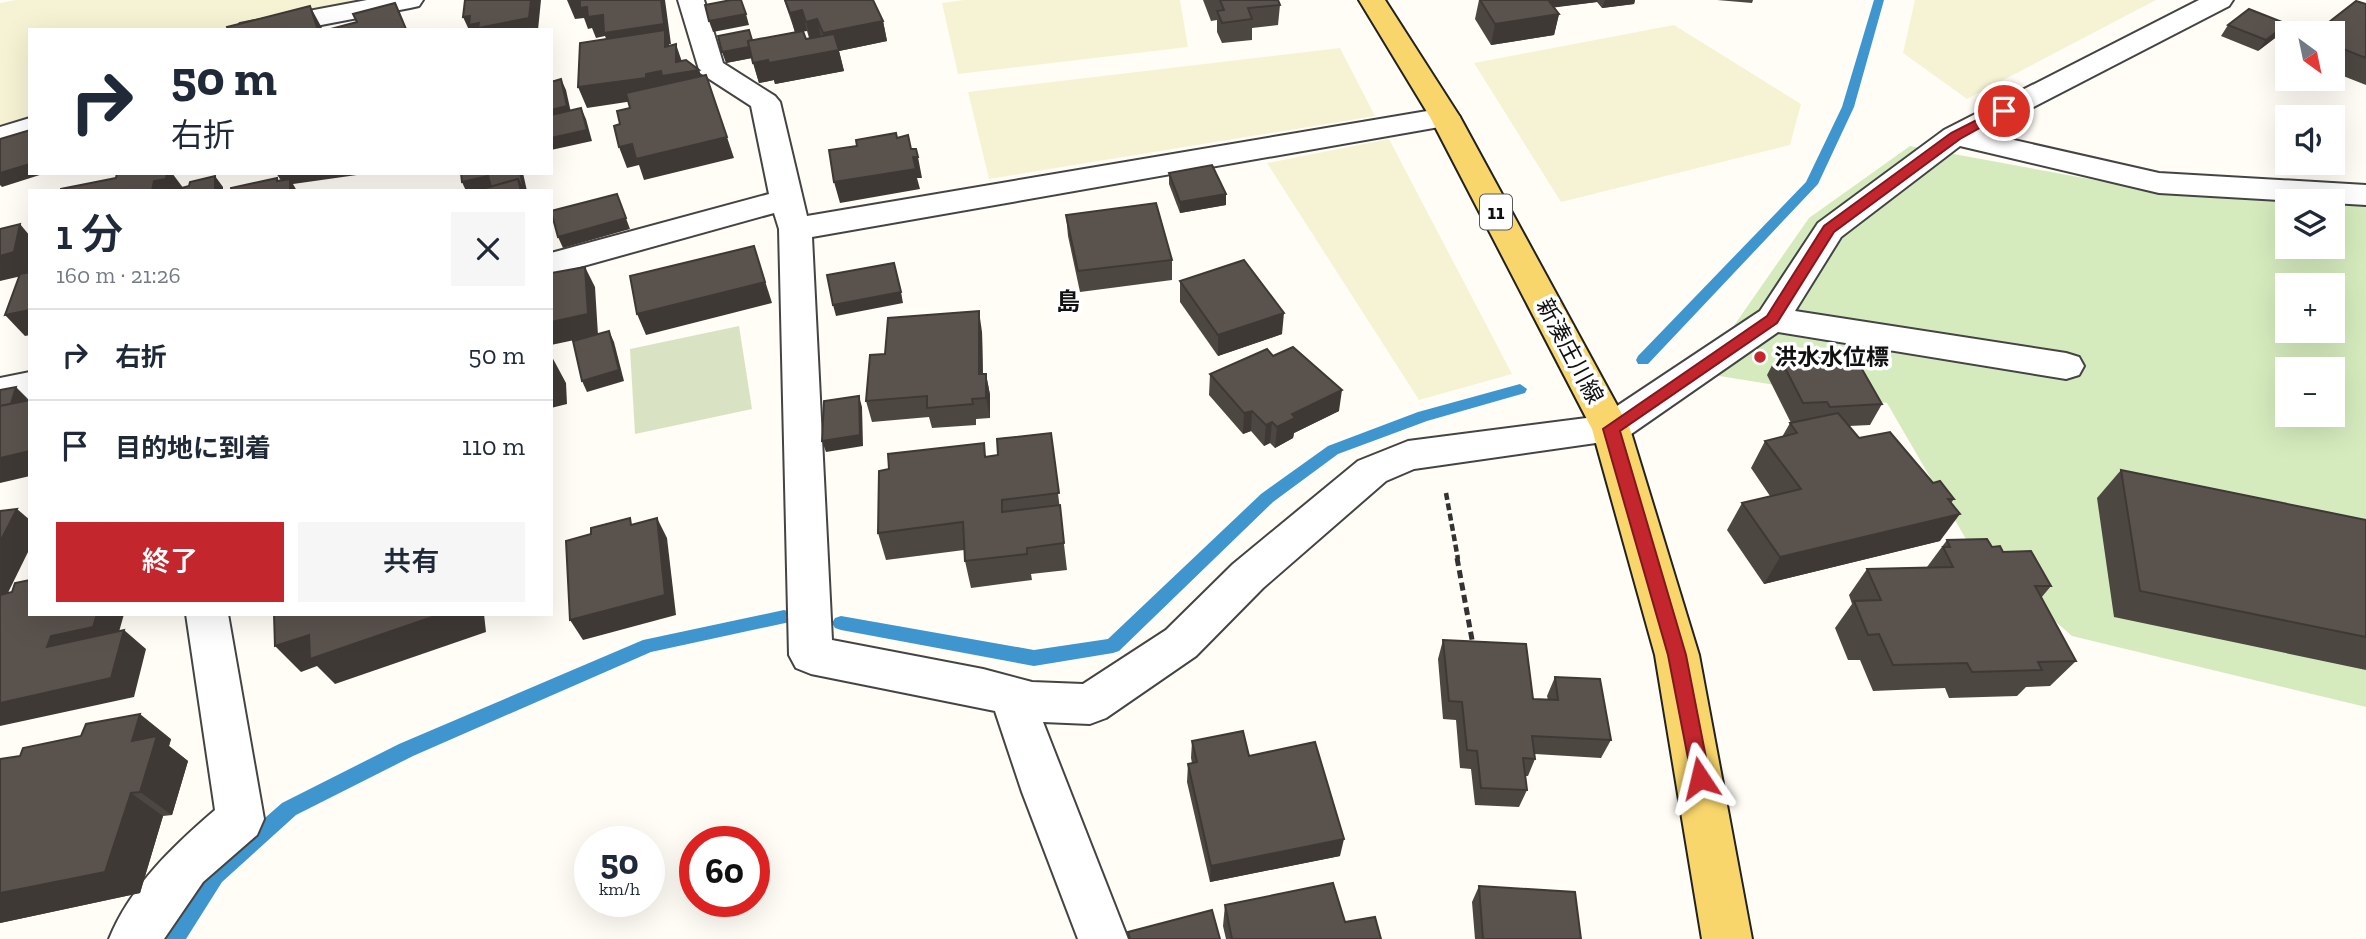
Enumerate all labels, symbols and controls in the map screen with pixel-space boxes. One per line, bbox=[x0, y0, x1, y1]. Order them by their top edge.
north arrow bbox=[2275, 21, 2345, 91]
map controls bbox=[2275, 21, 2345, 427]
text: 50 m bbox=[171, 49, 277, 108]
icon: right bbox=[56, 56, 147, 147]
pin bbox=[1974, 81, 2034, 141]
icon: arrive bbox=[1985, 92, 2023, 130]
button: sound bbox=[2275, 105, 2345, 175]
text: 右折 bbox=[171, 116, 235, 154]
button: layers bbox=[2275, 189, 2345, 259]
road number: 11 bbox=[1480, 194, 1512, 230]
text: 1 分 bbox=[56, 209, 123, 260]
button: close bbox=[451, 212, 525, 286]
text: 160 m · 21:26 bbox=[56, 261, 181, 289]
button: + bbox=[2275, 273, 2345, 343]
district label: 島 bbox=[1056, 287, 1080, 316]
street label: 新湊庄川線 bbox=[1531, 294, 1609, 408]
icon: right bbox=[56, 336, 94, 374]
text: 50 m bbox=[468, 339, 525, 371]
text: 右折 bbox=[115, 341, 167, 373]
place label: 洪水水位標 bbox=[1774, 343, 1889, 371]
marker: 洪水水位標 bbox=[1752, 349, 1768, 365]
button: − bbox=[2275, 357, 2345, 427]
icon: arrive bbox=[56, 427, 94, 465]
text: 110 m bbox=[462, 430, 525, 462]
text: 目的地に到着 bbox=[115, 432, 271, 464]
button: 終了 bbox=[56, 522, 284, 602]
button: 共有 bbox=[298, 522, 525, 602]
position arrow bbox=[1663, 741, 1737, 815]
speed limit sign: 60 bbox=[679, 826, 770, 917]
text: 50 bbox=[600, 841, 639, 883]
text: km/h bbox=[599, 878, 640, 900]

